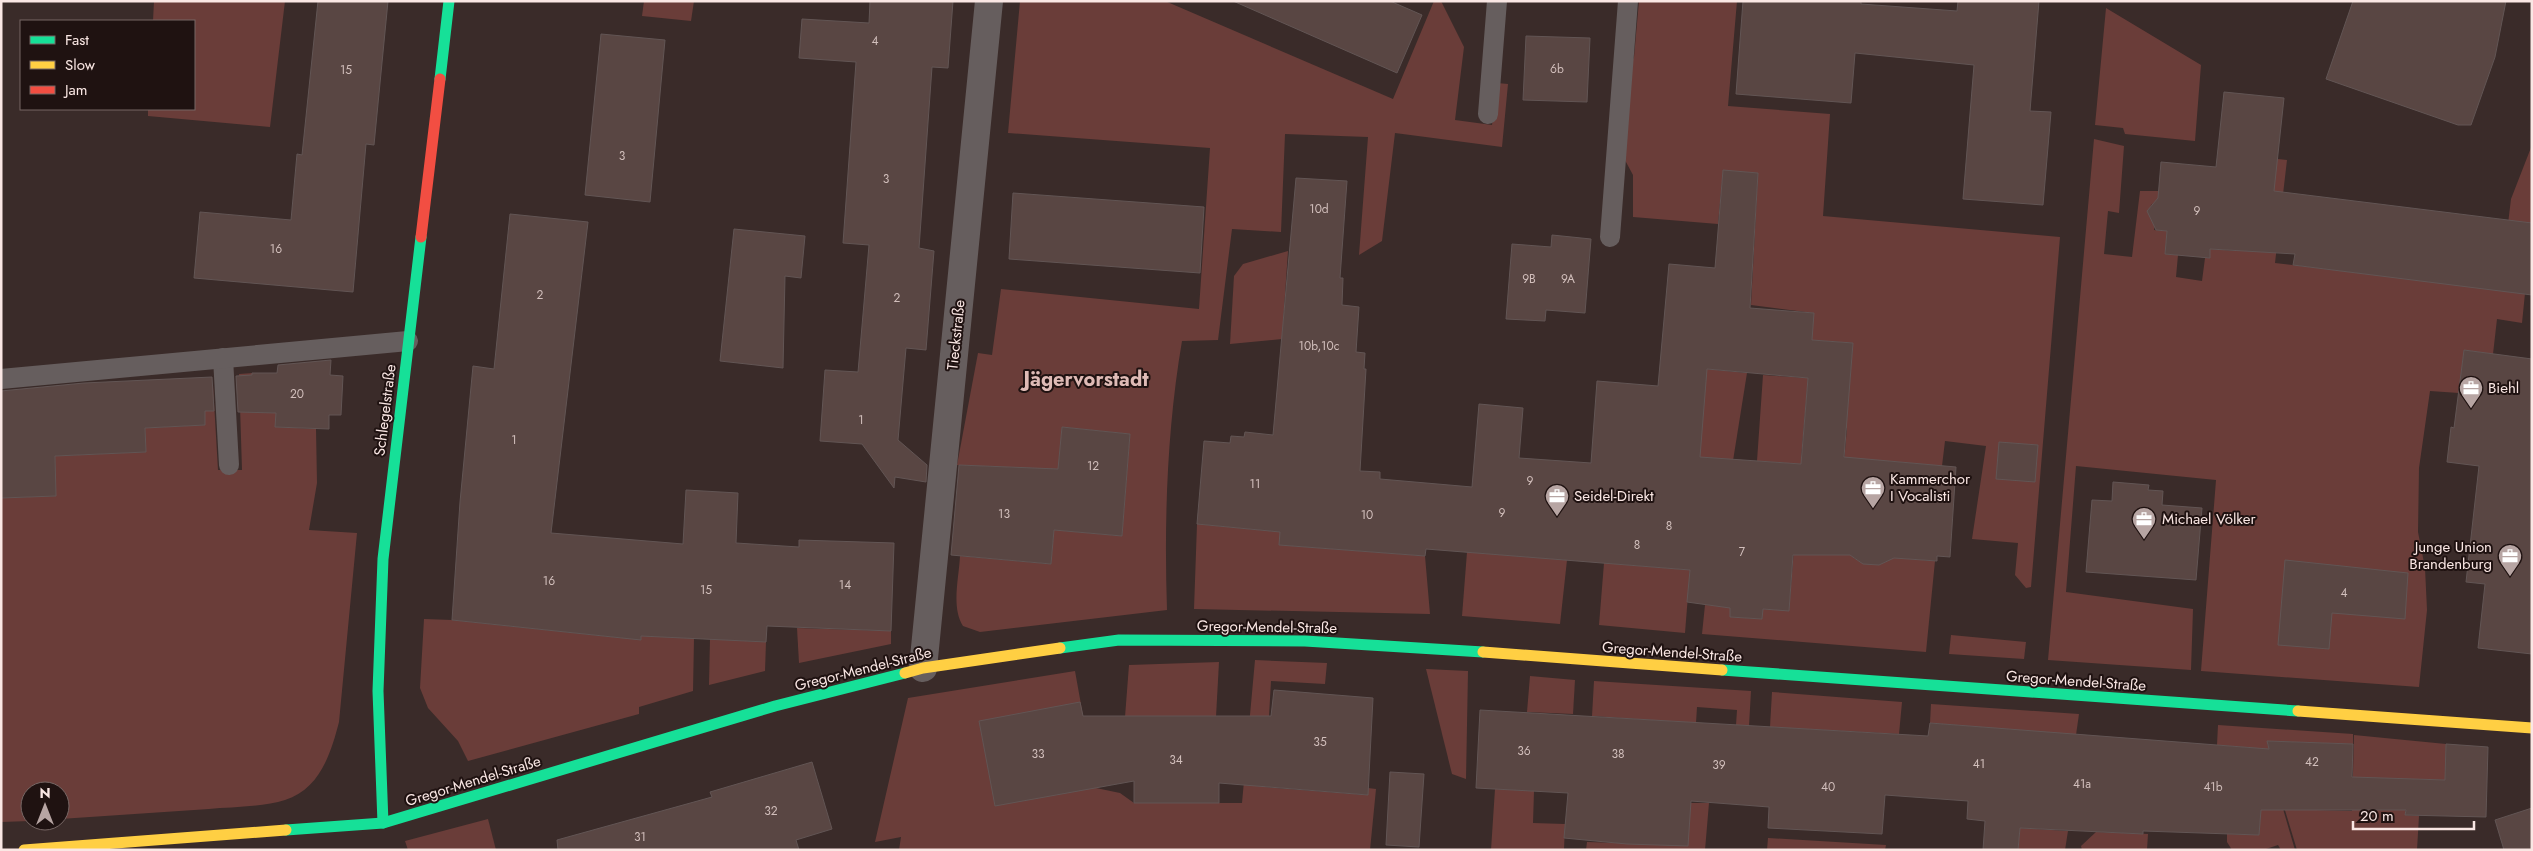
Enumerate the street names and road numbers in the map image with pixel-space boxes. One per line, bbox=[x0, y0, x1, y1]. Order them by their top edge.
street label: Tieckstraße bbox=[941, 298, 971, 371]
street label: Schlegelstraße bbox=[368, 363, 402, 457]
street label: Gregor-Mendel-Straße bbox=[1197, 615, 1338, 639]
street label: Gregor-Mendel-Straße bbox=[1601, 636, 1743, 668]
street label: Gregor-Mendel-Straße bbox=[792, 641, 934, 697]
street label: Gregor-Mendel-Straße bbox=[2005, 665, 2147, 697]
street label: Gregor-Mendel-Straße bbox=[403, 750, 544, 812]

